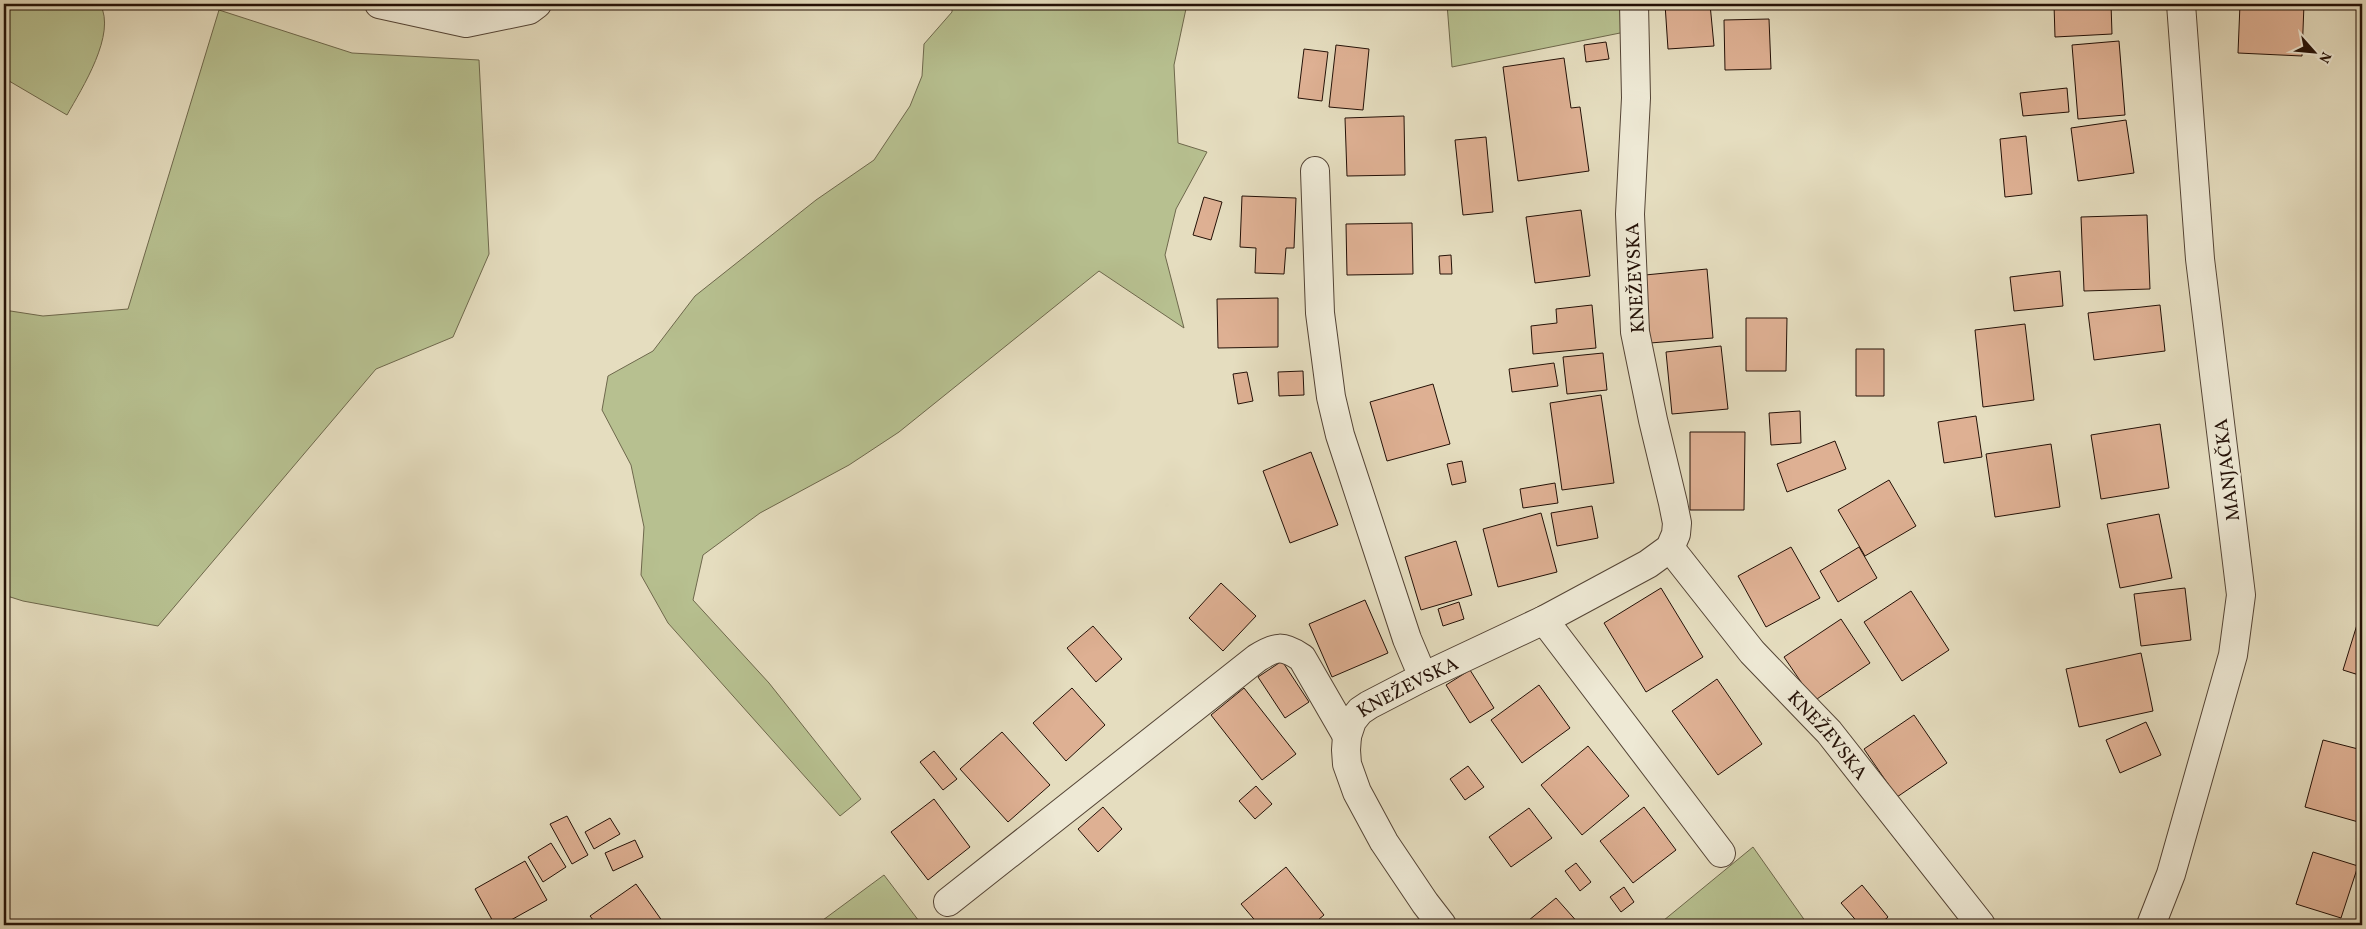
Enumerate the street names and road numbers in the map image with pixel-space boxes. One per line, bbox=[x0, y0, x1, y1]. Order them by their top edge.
street label: KNEŽEVSKA bbox=[1620, 222, 1652, 334]
street label: MANJAČKA bbox=[2209, 417, 2247, 522]
street label: KNEŽEVSKA bbox=[1352, 651, 1463, 725]
street label: KNEŽEVSKA bbox=[1781, 686, 1873, 786]

